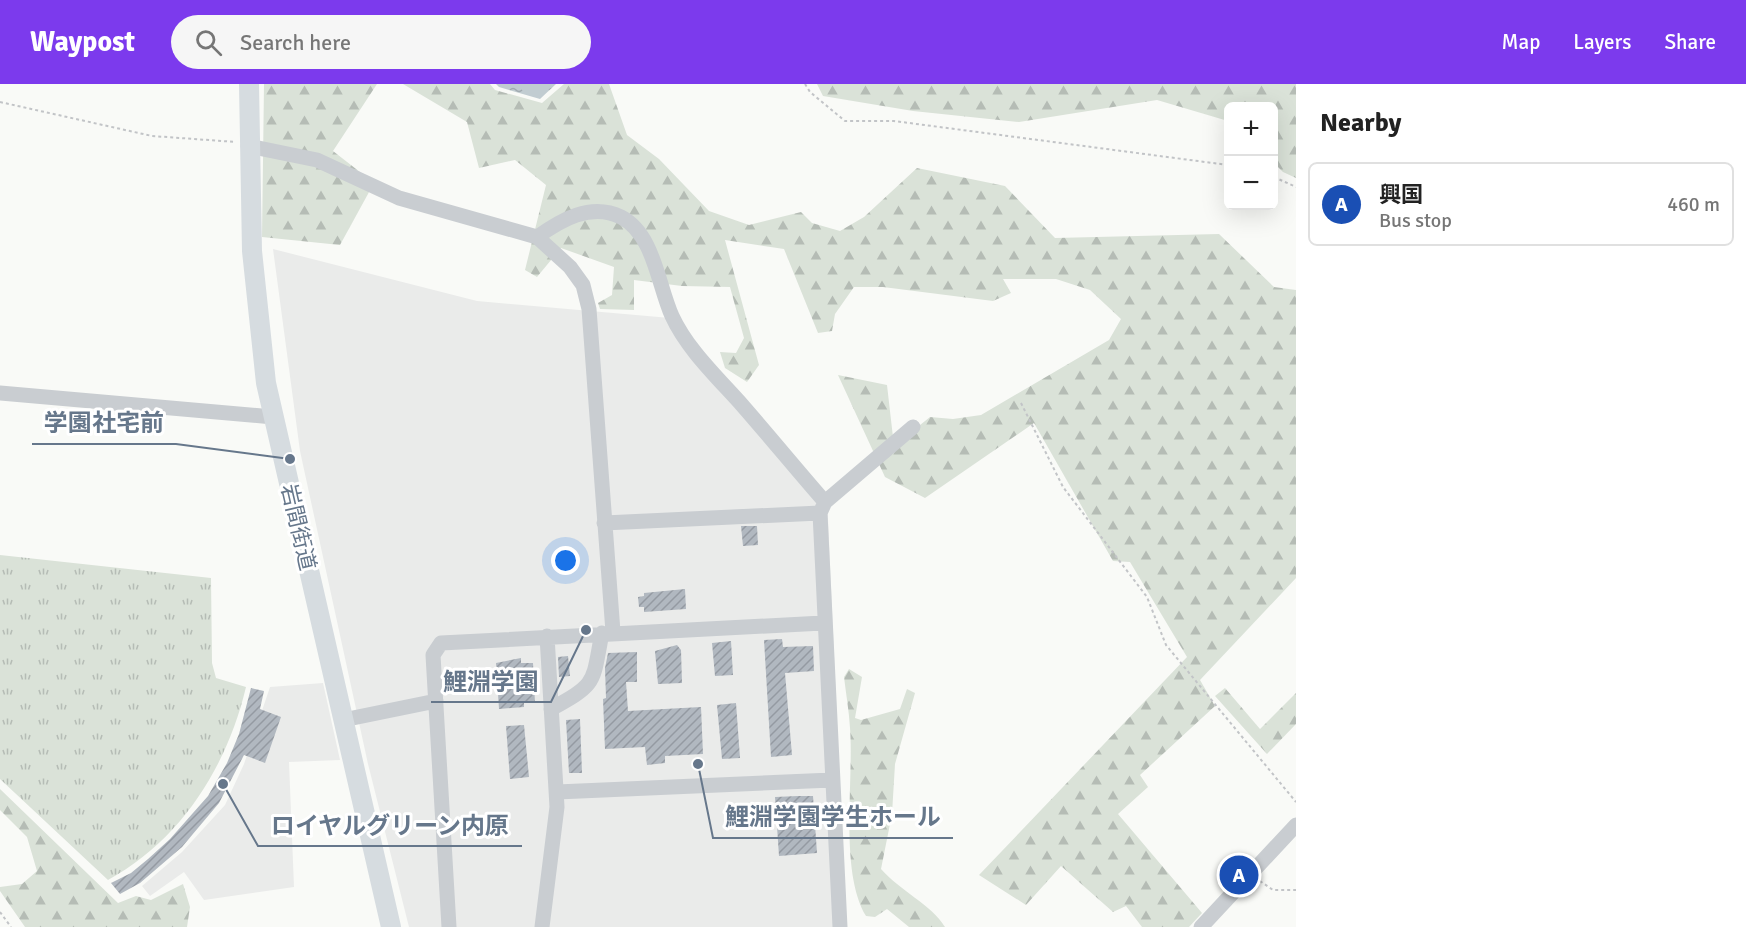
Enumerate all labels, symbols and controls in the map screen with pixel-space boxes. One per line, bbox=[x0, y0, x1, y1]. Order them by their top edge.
search box bbox=[171, 15, 591, 69]
text: Waypost bbox=[30, 25, 135, 59]
icon: search bbox=[192, 26, 225, 59]
text: Search here bbox=[240, 29, 351, 56]
text: Map bbox=[1502, 29, 1540, 55]
text: Layers bbox=[1573, 29, 1631, 55]
text: Share bbox=[1664, 29, 1716, 55]
map controls bbox=[1224, 102, 1278, 210]
button: + bbox=[1224, 102, 1278, 156]
text: Nearby bbox=[1320, 107, 1401, 139]
button: − bbox=[1224, 156, 1278, 210]
text: 興国 bbox=[1379, 181, 1423, 208]
text: A bbox=[1335, 192, 1348, 217]
text: 460 m bbox=[1667, 192, 1720, 217]
text: Bus stop bbox=[1379, 208, 1452, 233]
callout: 学園社宅前 bbox=[32, 402, 176, 444]
text: 学園社宅前 bbox=[44, 408, 164, 438]
street label: 岩間街道 bbox=[275, 481, 322, 573]
your location bbox=[551, 546, 580, 575]
callout: 鯉淵学園 bbox=[431, 660, 551, 702]
text: 鯉淵学園 bbox=[443, 667, 539, 697]
callout: 鯉淵学園学生ホール bbox=[713, 796, 953, 838]
text: 鯉淵学園学生ホール bbox=[725, 802, 941, 832]
callout: ロイヤルグリーン内原 bbox=[258, 804, 522, 846]
text: ロイヤルグリーン内原 bbox=[271, 811, 509, 841]
pin: A bbox=[1220, 852, 1258, 898]

